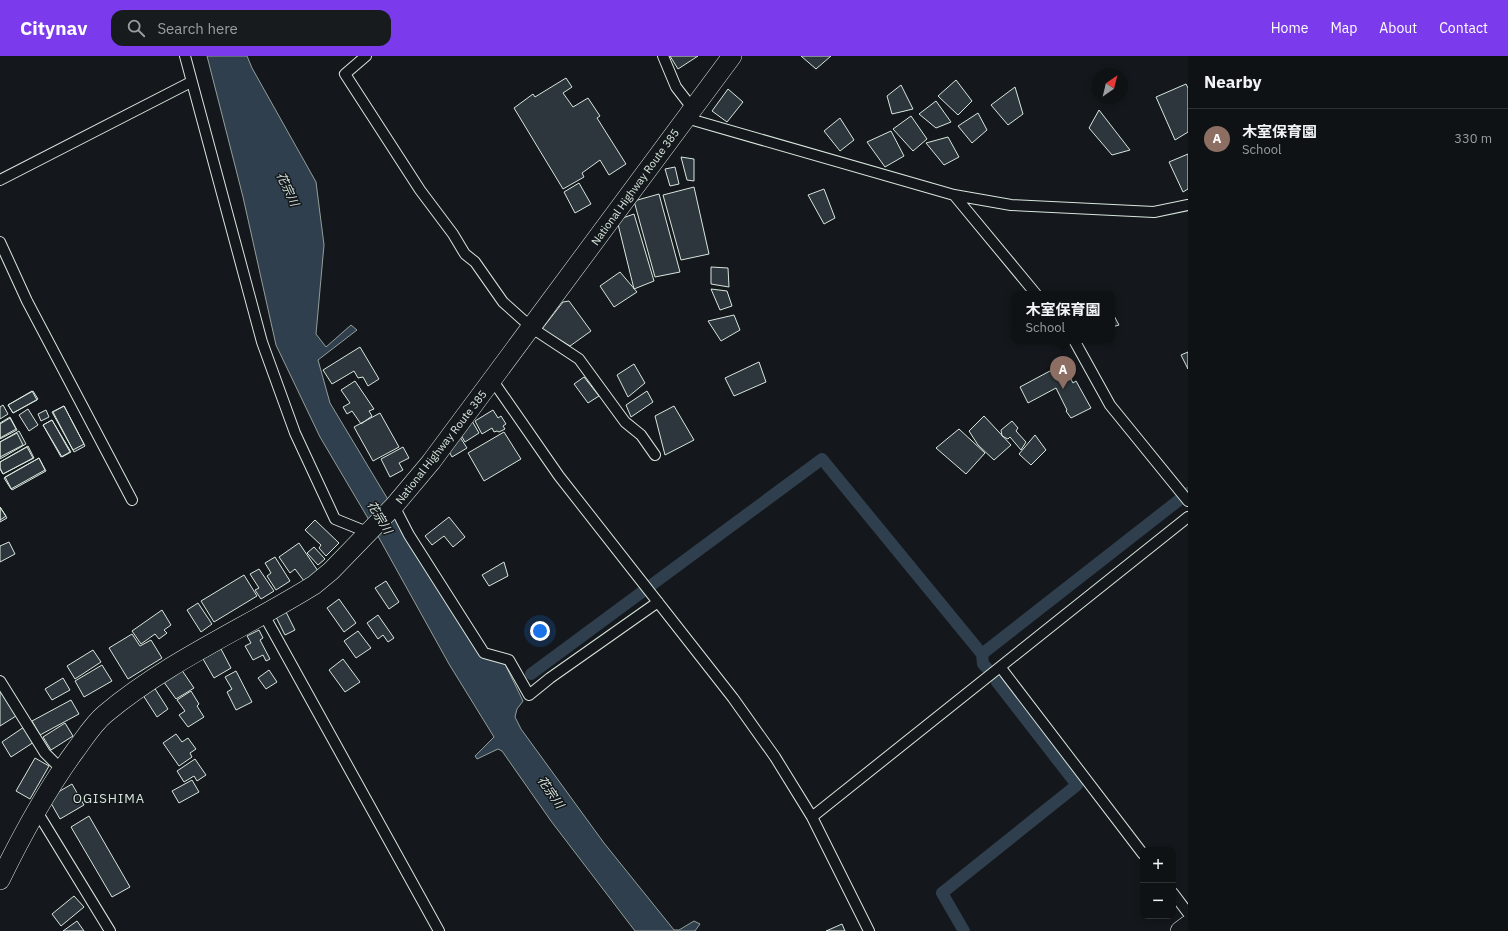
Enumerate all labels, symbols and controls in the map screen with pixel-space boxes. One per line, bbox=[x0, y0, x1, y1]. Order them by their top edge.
search box bbox=[111, 10, 391, 46]
text: Citynav bbox=[20, 16, 87, 40]
icon: search bbox=[125, 17, 147, 39]
text: Search here bbox=[157, 19, 238, 38]
text: Home bbox=[1271, 19, 1308, 37]
text: Map bbox=[1330, 19, 1357, 37]
text: About bbox=[1379, 19, 1417, 37]
text: Contact bbox=[1439, 19, 1488, 37]
north arrow bbox=[1092, 68, 1128, 104]
text: Nearby bbox=[1204, 71, 1262, 93]
text: 木室保育園 bbox=[1242, 122, 1317, 141]
street label: National Highway Route 385 bbox=[588, 126, 682, 248]
text: A bbox=[1213, 130, 1221, 147]
text: 330 m bbox=[1454, 130, 1492, 147]
text: School bbox=[1242, 141, 1282, 158]
water label: 花宗川 bbox=[274, 170, 303, 210]
popup bbox=[1011, 291, 1115, 343]
text: 木室保育園 bbox=[1025, 300, 1101, 319]
text: School bbox=[1025, 319, 1065, 336]
pin: A bbox=[1050, 356, 1076, 389]
street label: National Highway Route 385 bbox=[392, 387, 490, 507]
water label: 花宗川 bbox=[364, 498, 397, 538]
your location bbox=[530, 621, 550, 641]
water label: 花宗川 bbox=[535, 773, 569, 813]
district label: OGISHIMA bbox=[73, 790, 145, 807]
map controls bbox=[1140, 847, 1176, 919]
button: + bbox=[1140, 847, 1176, 883]
button: − bbox=[1140, 883, 1176, 919]

